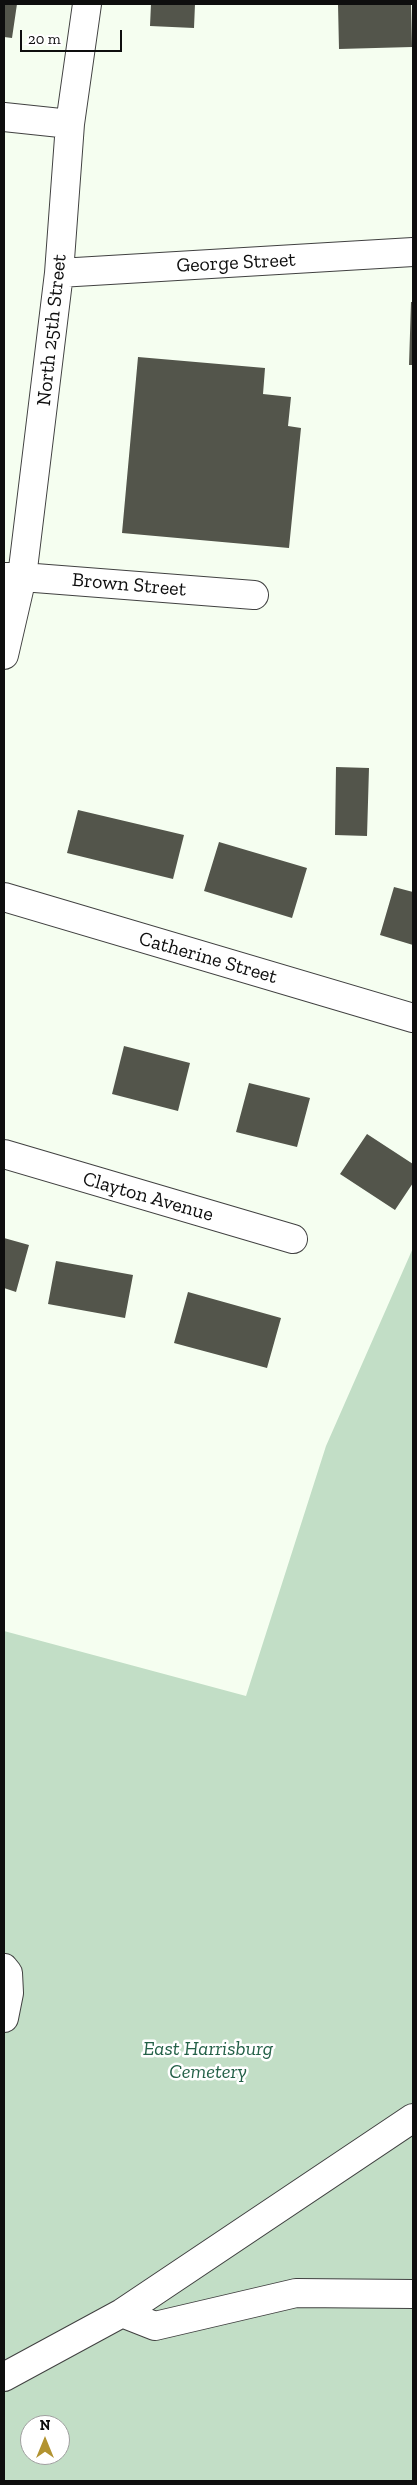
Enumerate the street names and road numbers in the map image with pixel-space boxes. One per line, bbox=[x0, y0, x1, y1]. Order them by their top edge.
street label: George Street bbox=[176, 248, 296, 278]
street label: North 25th Street bbox=[32, 253, 72, 407]
street label: Brown Street bbox=[71, 568, 187, 602]
street label: Catherine Street bbox=[136, 927, 280, 989]
street label: Clayton Avenue bbox=[80, 1167, 216, 1227]

